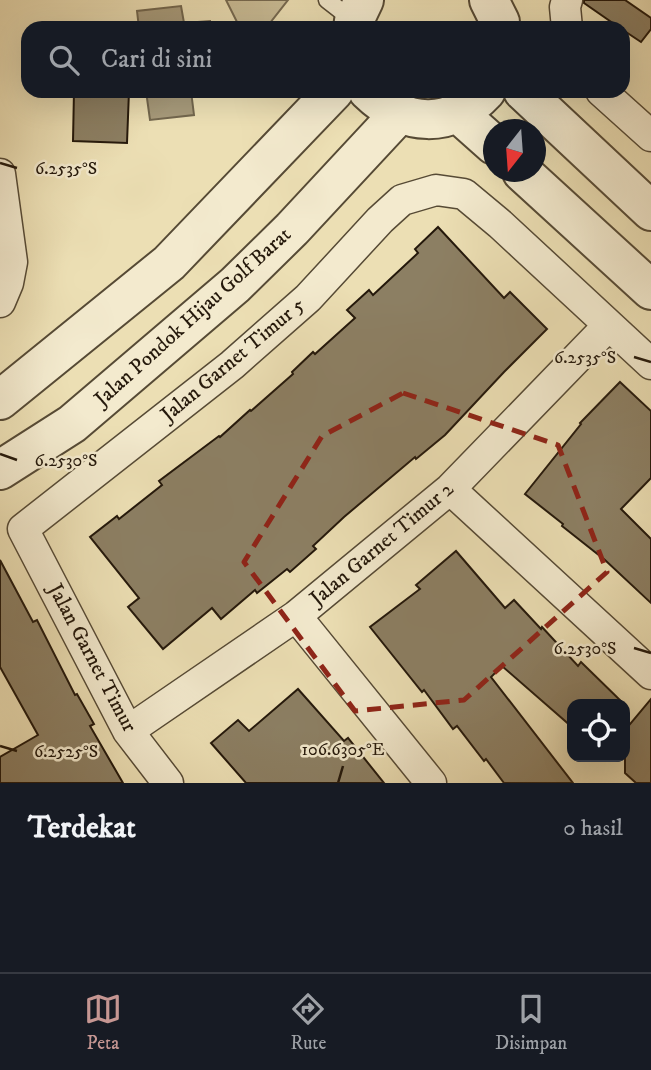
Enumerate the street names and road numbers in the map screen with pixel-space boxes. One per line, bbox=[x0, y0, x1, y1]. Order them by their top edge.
street label: Jalan Pondok Hijau Golf Barat bbox=[88, 222, 297, 414]
street label: Jalan Garnet Timur 5 bbox=[154, 292, 310, 429]
street label: Jalan Garnet Timur 2 bbox=[303, 476, 460, 613]
street label: Jalan Garnet Timur bbox=[41, 577, 142, 737]

